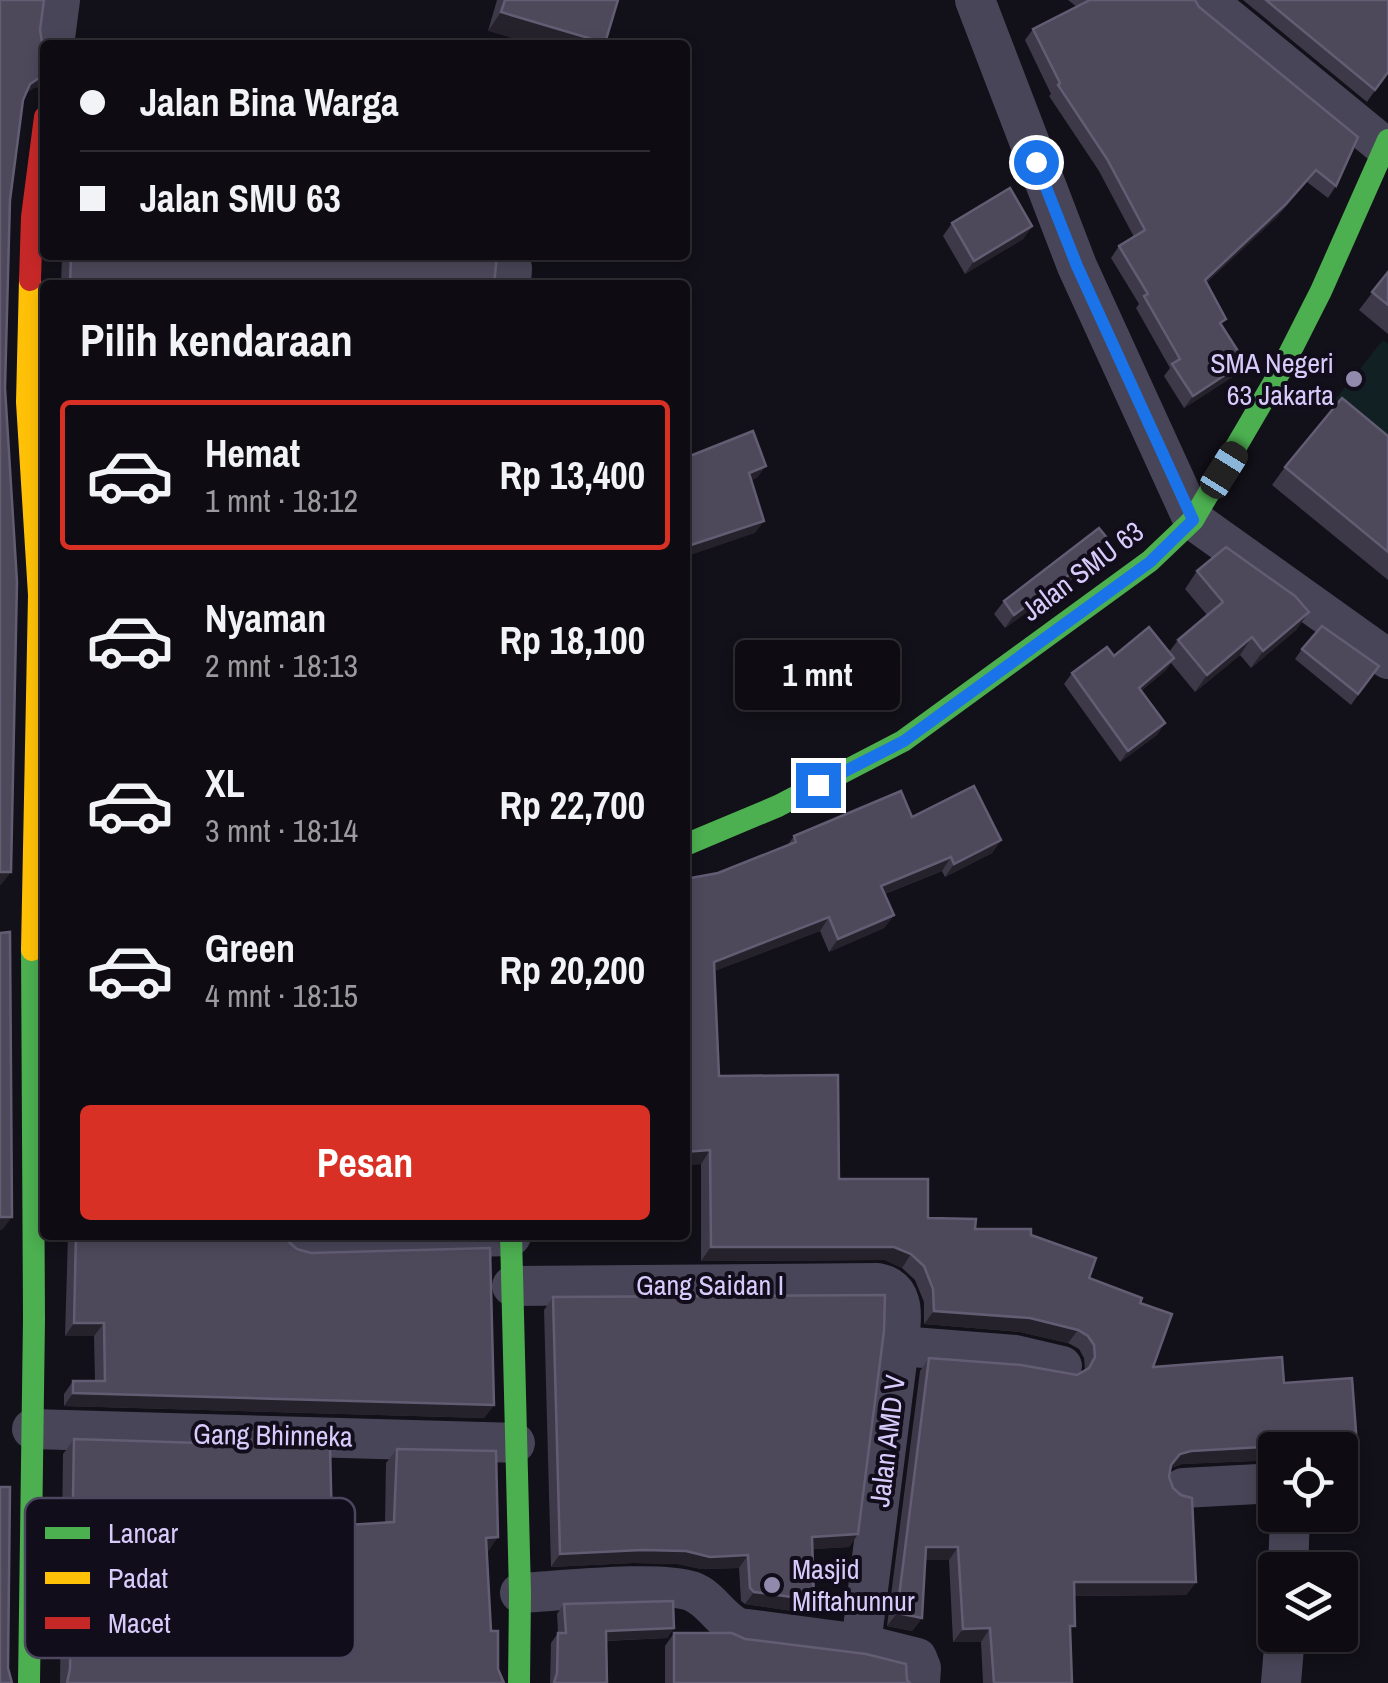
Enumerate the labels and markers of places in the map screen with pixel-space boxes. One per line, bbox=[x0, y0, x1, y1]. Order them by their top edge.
place label: SMA Negeri 63 Jakarta bbox=[1210, 344, 1334, 414]
marker: SMA Negeri 63 Jakarta bbox=[1343, 368, 1365, 390]
place label: Masjid Miftahunnur bbox=[792, 1550, 915, 1620]
marker: Masjid Miftahunnur bbox=[761, 1574, 783, 1596]

